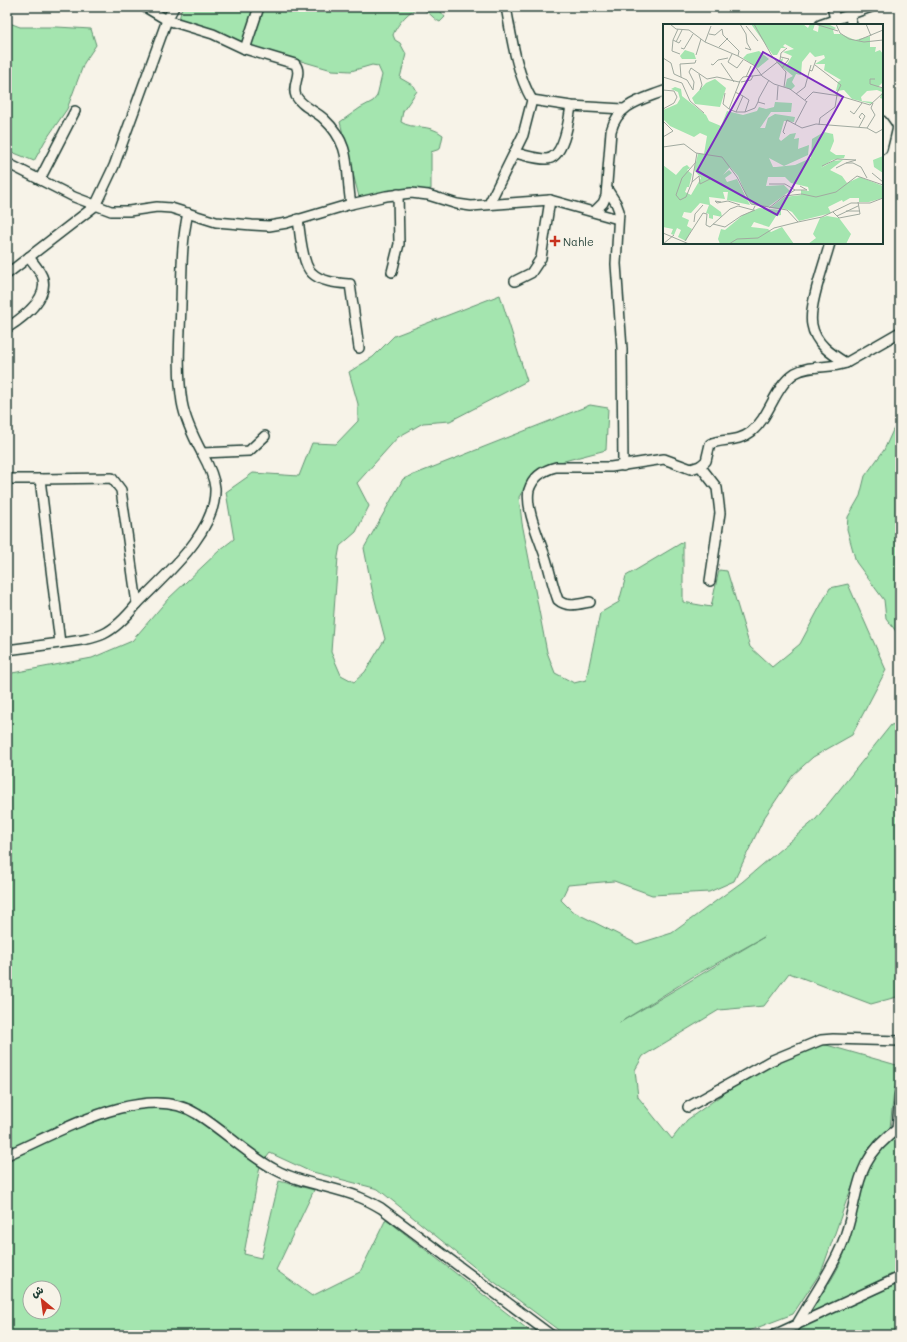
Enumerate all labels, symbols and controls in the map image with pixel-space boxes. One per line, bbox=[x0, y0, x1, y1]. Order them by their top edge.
inset map bbox=[663, 24, 883, 244]
place label: Nahle bbox=[563, 234, 594, 249]
marker: Nahle bbox=[550, 236, 560, 246]
north arrow bbox=[22, 1280, 62, 1320]
text: ش bbox=[28, 1281, 46, 1300]

